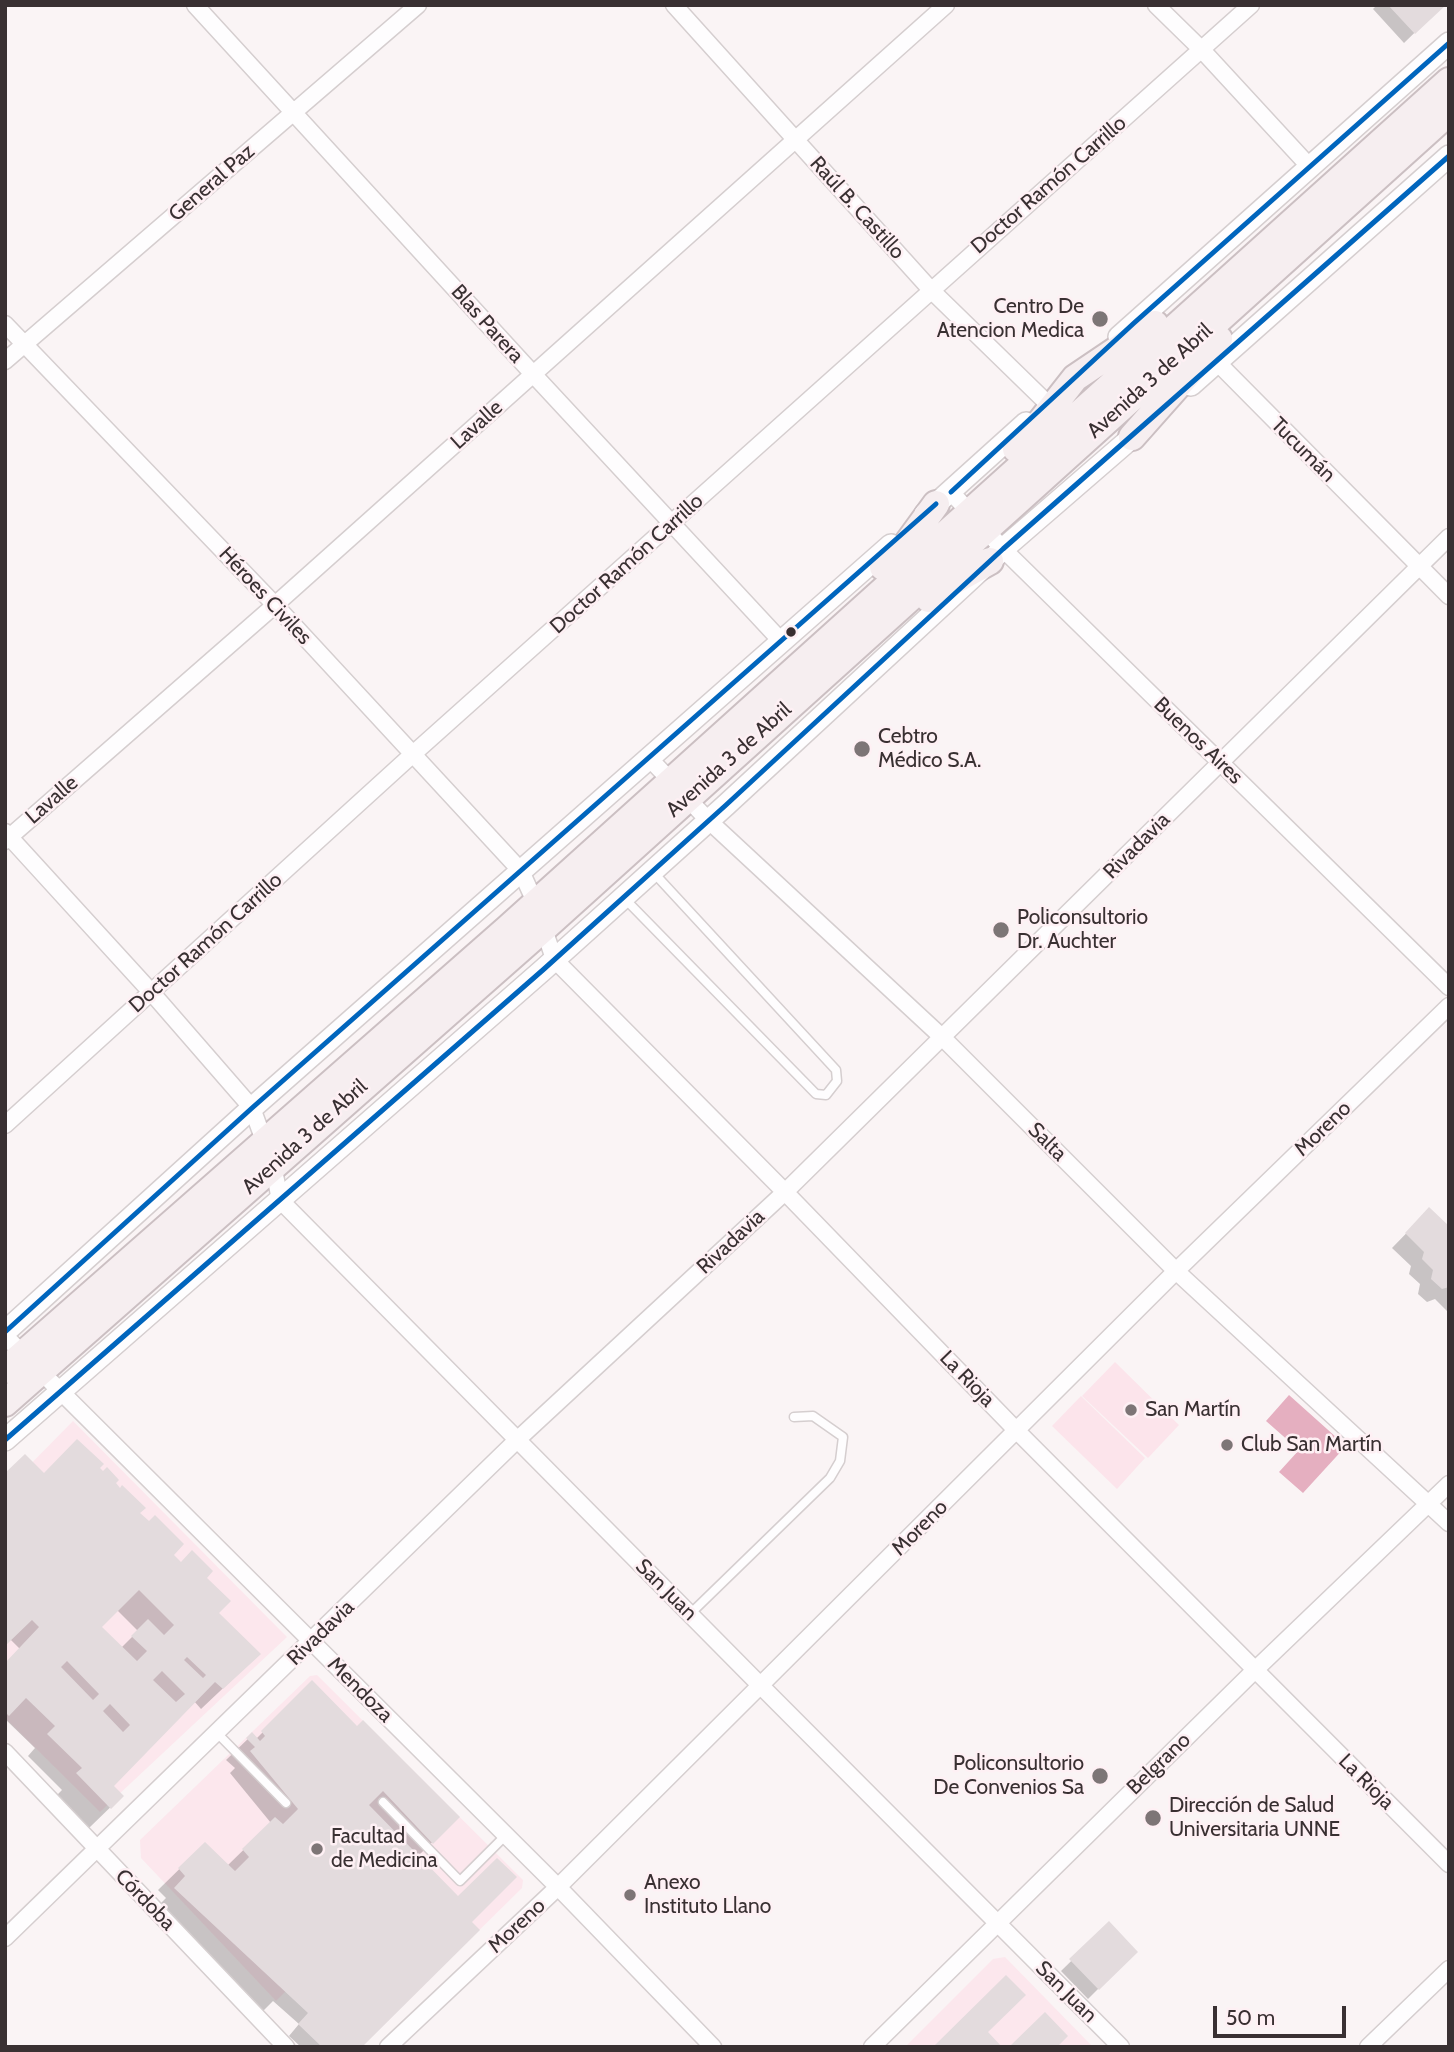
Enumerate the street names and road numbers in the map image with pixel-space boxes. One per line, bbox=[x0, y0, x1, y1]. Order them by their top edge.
street label: Doctor Ramón Carrillo bbox=[966, 111, 1132, 259]
street label: General Paz bbox=[164, 139, 260, 227]
street label: Raúl B. Castillo bbox=[804, 151, 910, 265]
street label: Blas Parera bbox=[445, 280, 529, 368]
street label: Avenida 3 de Abril bbox=[1082, 318, 1218, 444]
street label: Lavalle bbox=[446, 395, 508, 455]
street label: Tucumán bbox=[1265, 412, 1341, 488]
street label: Doctor Ramón Carrillo bbox=[545, 489, 709, 639]
street label: Héroes Civiles bbox=[213, 542, 317, 650]
street label: Buenos Aires bbox=[1148, 692, 1248, 790]
street label: Avenida 3 de Abril bbox=[661, 697, 797, 823]
street label: Lavalle bbox=[21, 770, 83, 830]
street label: Rivadavia bbox=[1099, 808, 1175, 884]
street label: Doctor Ramón Carrillo bbox=[124, 868, 288, 1018]
street label: Avenida 3 de Abril bbox=[237, 1074, 373, 1200]
street label: Moreno bbox=[1290, 1096, 1356, 1162]
street label: Salta bbox=[1022, 1117, 1072, 1167]
street label: Rivadavia bbox=[692, 1204, 770, 1280]
street label: La Rioja bbox=[934, 1346, 1000, 1412]
street label: Moreno bbox=[887, 1495, 953, 1561]
street label: San Juan bbox=[630, 1554, 702, 1626]
street label: Rivadavia bbox=[282, 1595, 360, 1671]
street label: Mendoza bbox=[322, 1652, 398, 1728]
street label: Belgrano bbox=[1122, 1728, 1196, 1800]
street label: La Rioja bbox=[1333, 1749, 1399, 1815]
street label: Córdoba bbox=[110, 1864, 180, 1936]
street label: Moreno bbox=[483, 1893, 551, 1959]
street label: San Juan bbox=[1030, 1956, 1102, 2028]

